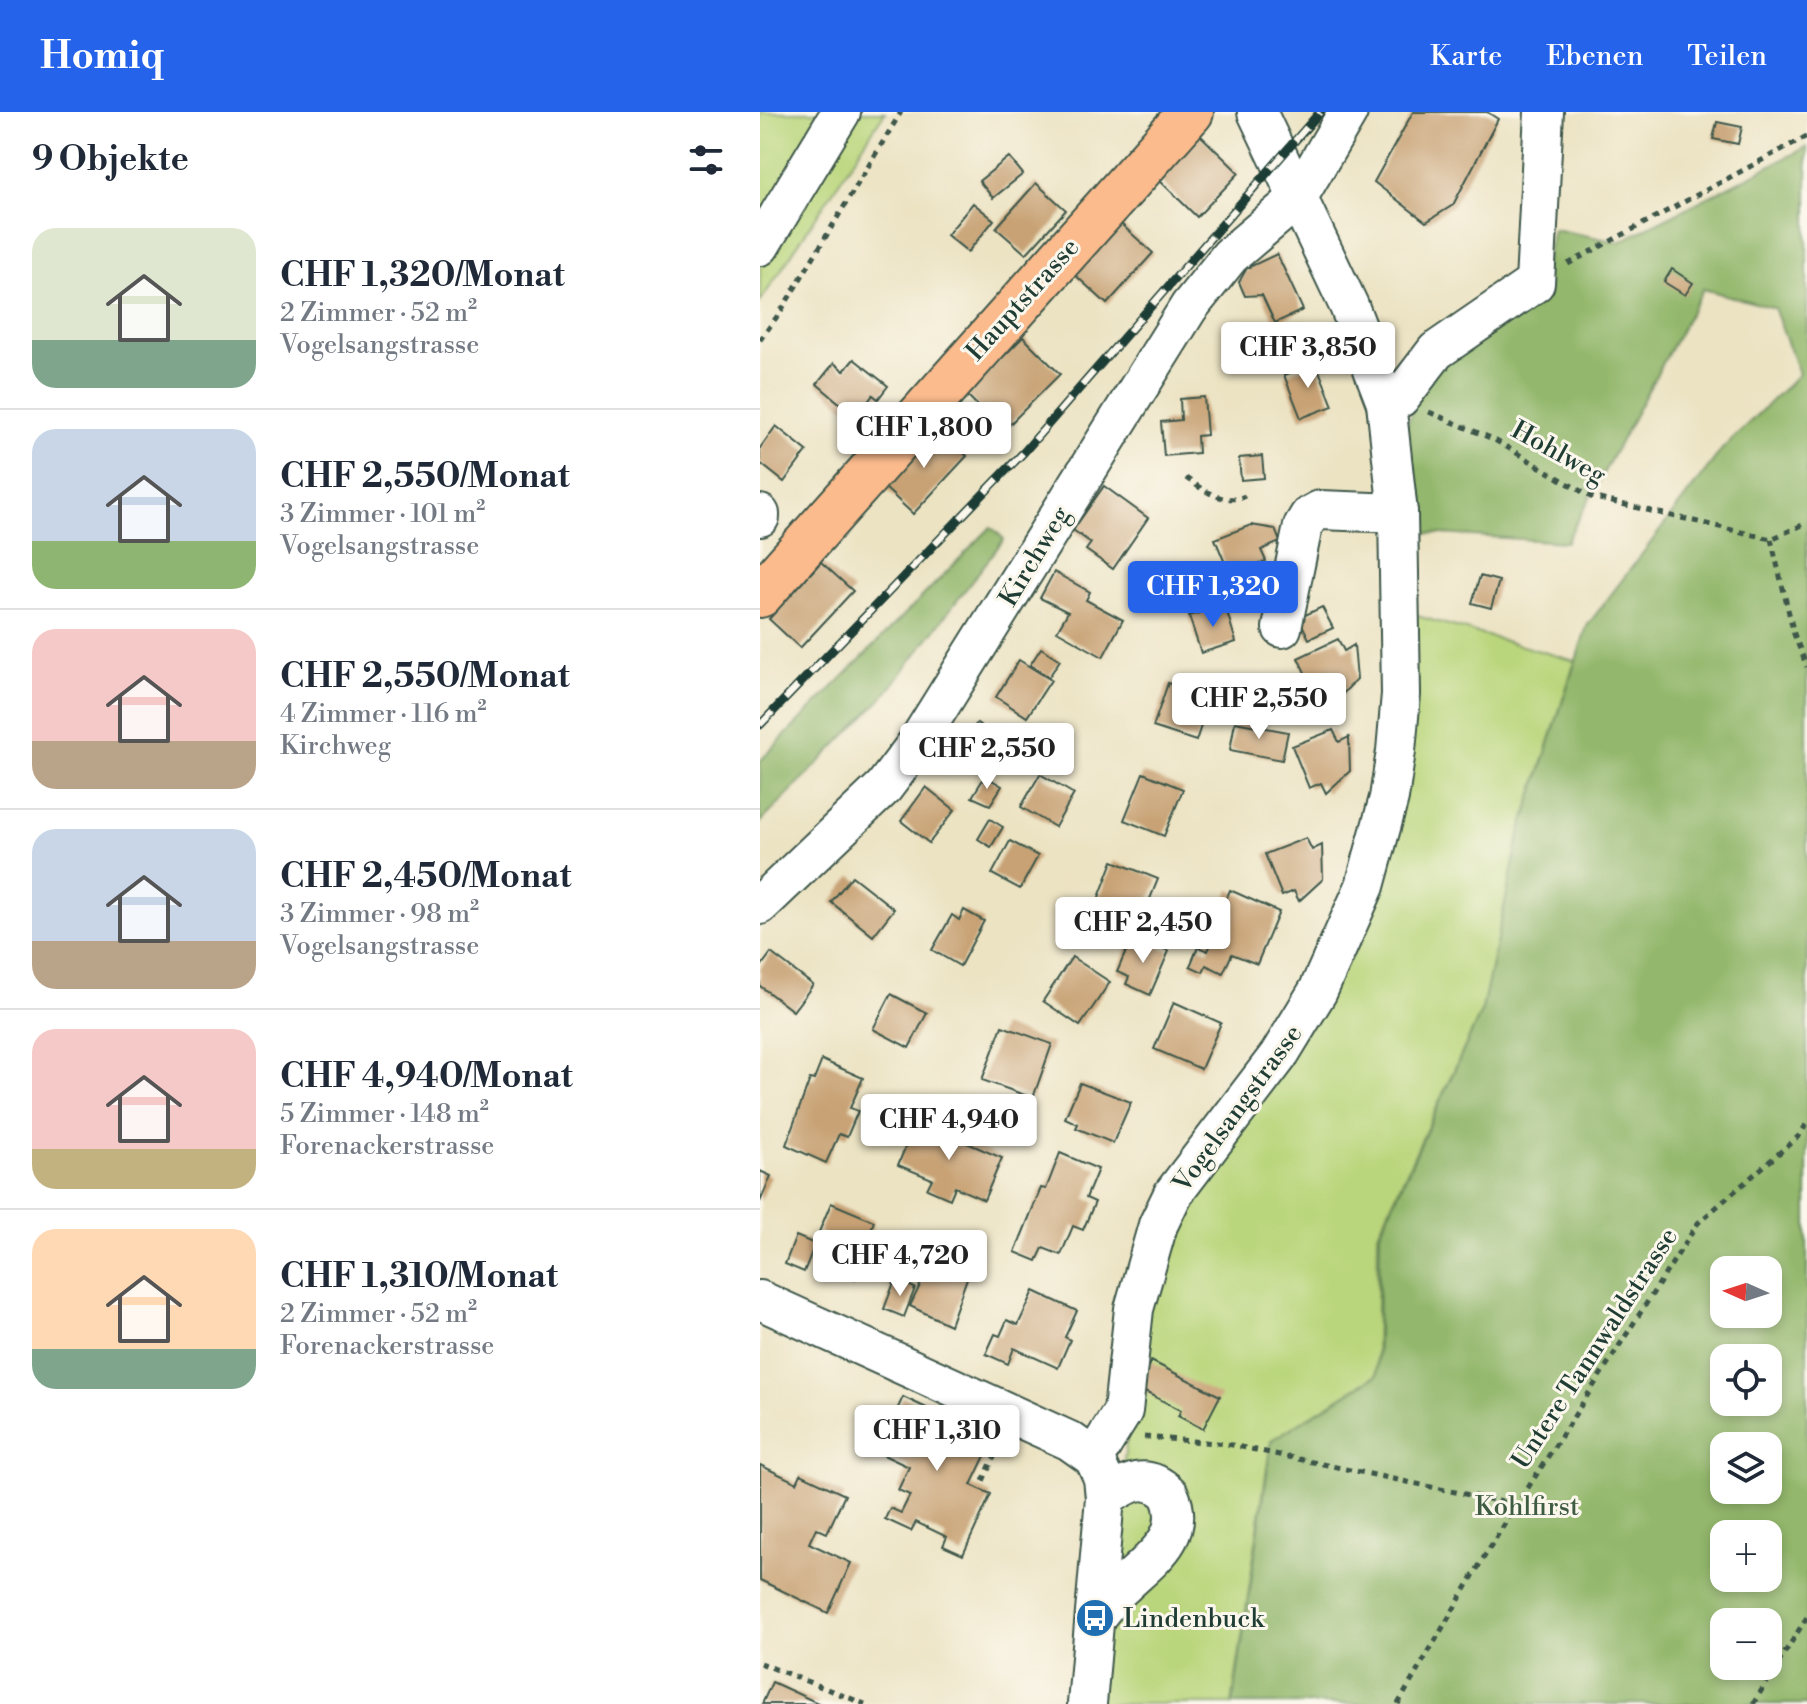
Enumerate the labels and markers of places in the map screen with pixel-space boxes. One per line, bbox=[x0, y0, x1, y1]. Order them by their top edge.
pin: CHF 3,850 bbox=[1216, 322, 1400, 390]
pin: CHF 1,800 bbox=[832, 402, 1016, 470]
pin: CHF 1,320 bbox=[1121, 561, 1305, 629]
pin: CHF 2,550 bbox=[1167, 673, 1351, 741]
pin: CHF 2,550 bbox=[895, 723, 1079, 791]
pin: CHF 2,450 bbox=[1051, 897, 1235, 965]
pin: CHF 4,940 bbox=[857, 1094, 1041, 1162]
pin: CHF 4,720 bbox=[808, 1230, 992, 1298]
pin: CHF 1,310 bbox=[845, 1405, 1029, 1473]
bus stop icon: Lindenbuck bbox=[1074, 1597, 1116, 1639]
place label: Lindenbuck bbox=[1123, 1603, 1265, 1635]

